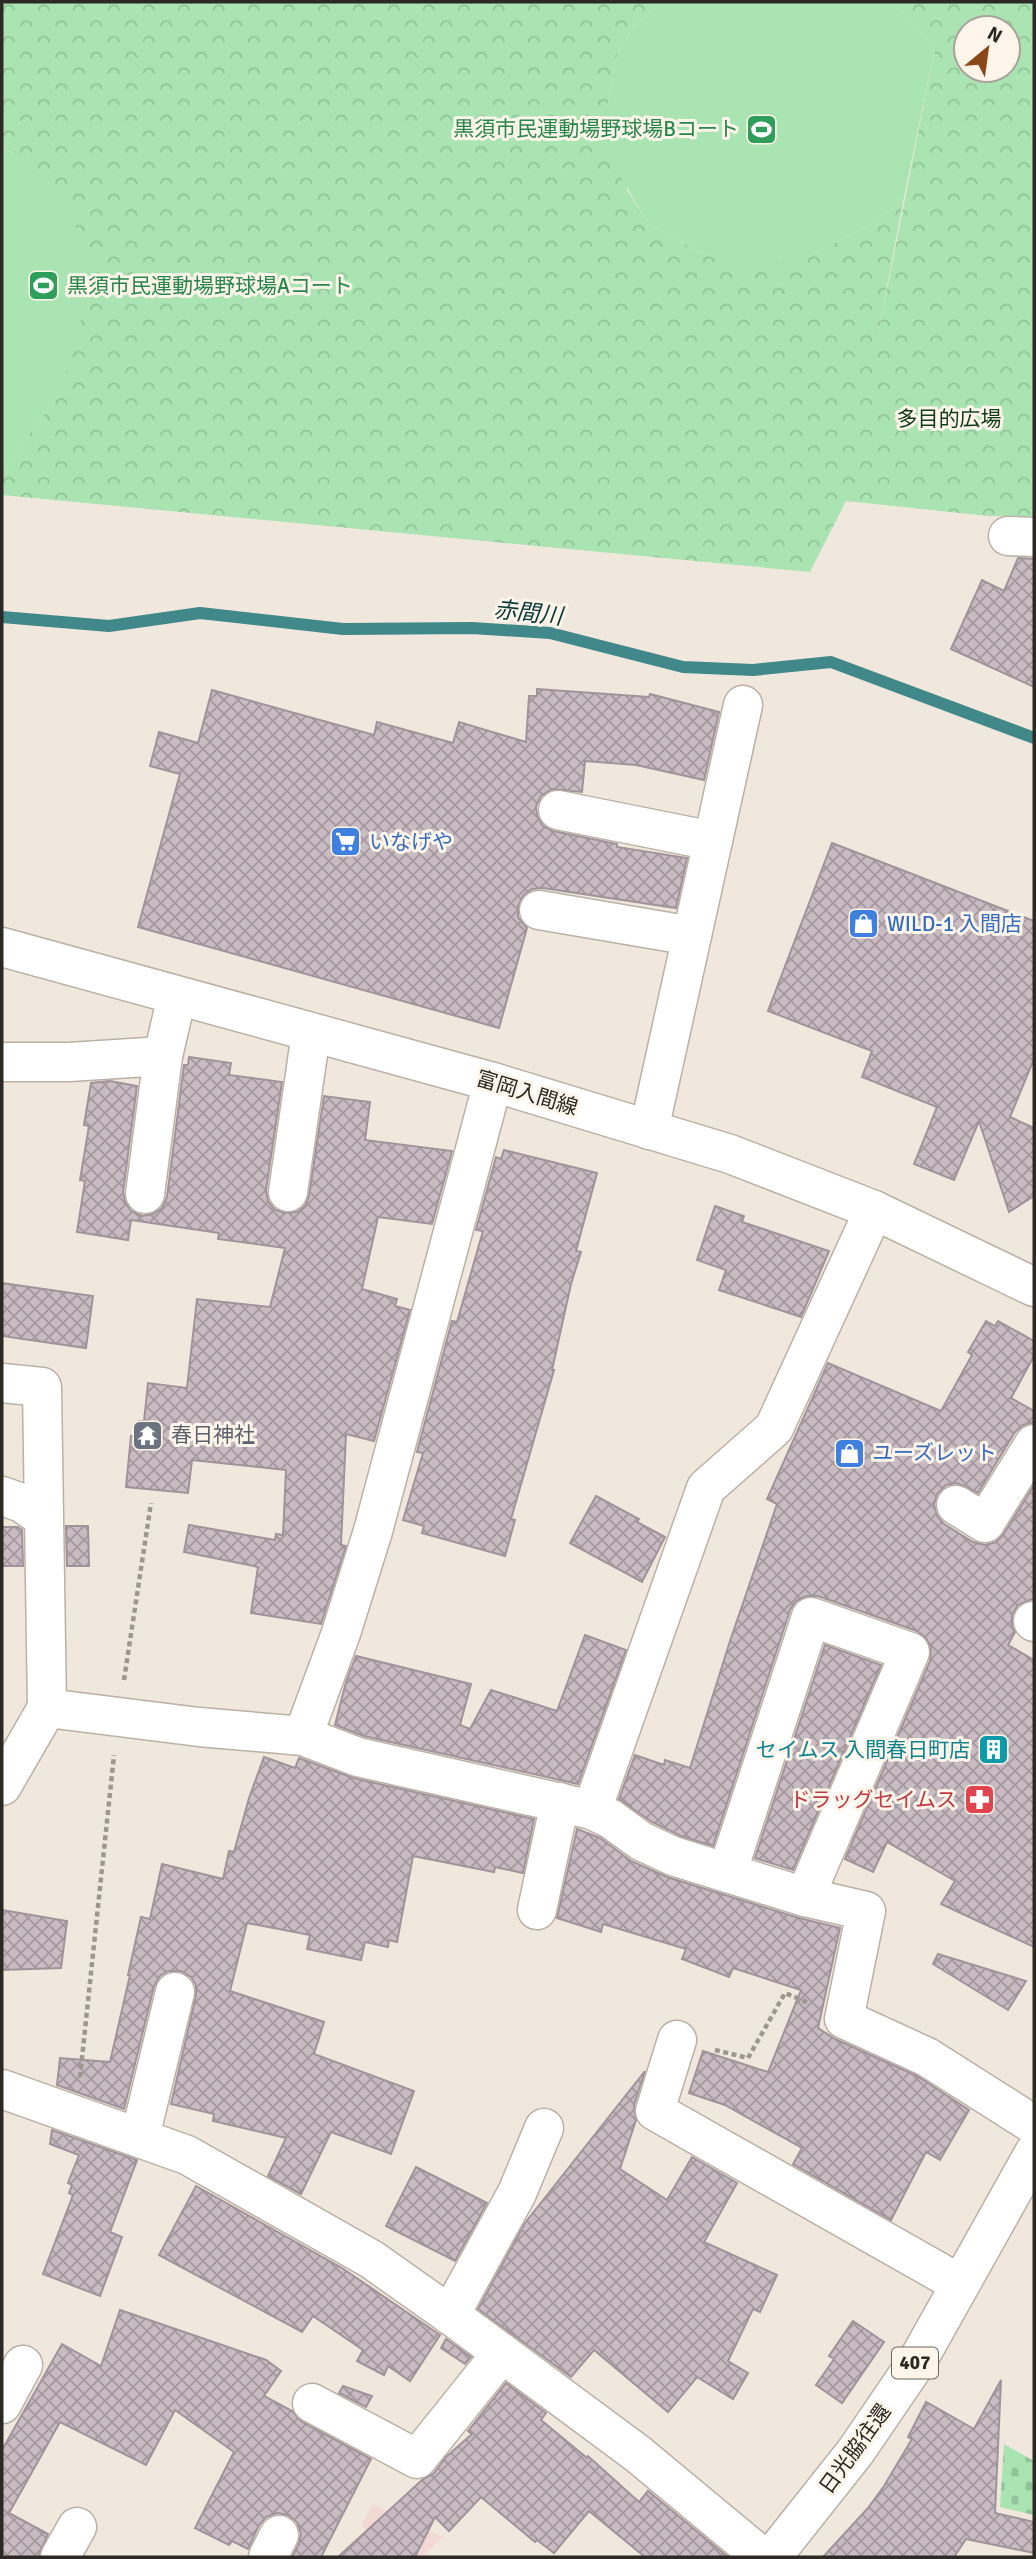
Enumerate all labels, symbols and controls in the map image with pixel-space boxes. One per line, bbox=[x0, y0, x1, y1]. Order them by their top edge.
north arrow bbox=[952, 14, 1022, 84]
text: N bbox=[983, 21, 1006, 49]
sports icon: 黒須市民運動場野球場Bコート bbox=[745, 112, 779, 146]
place label: 黒須市民運動場野球場Bコート bbox=[453, 116, 739, 142]
sports icon: 黒須市民運動場野球場Aコート bbox=[27, 269, 61, 303]
place label: 黒須市民運動場野球場Aコート bbox=[67, 273, 353, 299]
park label: 多目的広場 bbox=[897, 406, 1002, 432]
water label: 赤間川 bbox=[492, 595, 567, 631]
supermarket icon: いなげや bbox=[329, 825, 363, 859]
place label: いなげや bbox=[369, 829, 453, 855]
shop icon: WILD-1 入間店 bbox=[847, 907, 881, 941]
place label: WILD-1 入間店 bbox=[887, 911, 1022, 937]
street label: 富岡入間線 bbox=[473, 1065, 581, 1121]
temple icon: 春日神社 bbox=[131, 1418, 165, 1452]
place label: 春日神社 bbox=[171, 1422, 255, 1448]
shop icon: ユーズレット bbox=[832, 1436, 866, 1470]
place label: ユーズレット bbox=[872, 1440, 997, 1466]
building icon: セイムス 入間春日町店 bbox=[976, 1733, 1010, 1767]
place label: セイムス 入間春日町店 bbox=[756, 1737, 970, 1763]
pharmacy icon: ドラッグセイムス bbox=[963, 1783, 997, 1817]
place label: ドラッグセイムス bbox=[789, 1787, 957, 1813]
road number: 407 bbox=[892, 2348, 938, 2378]
street label: 日光脇往還 bbox=[814, 2399, 896, 2499]

